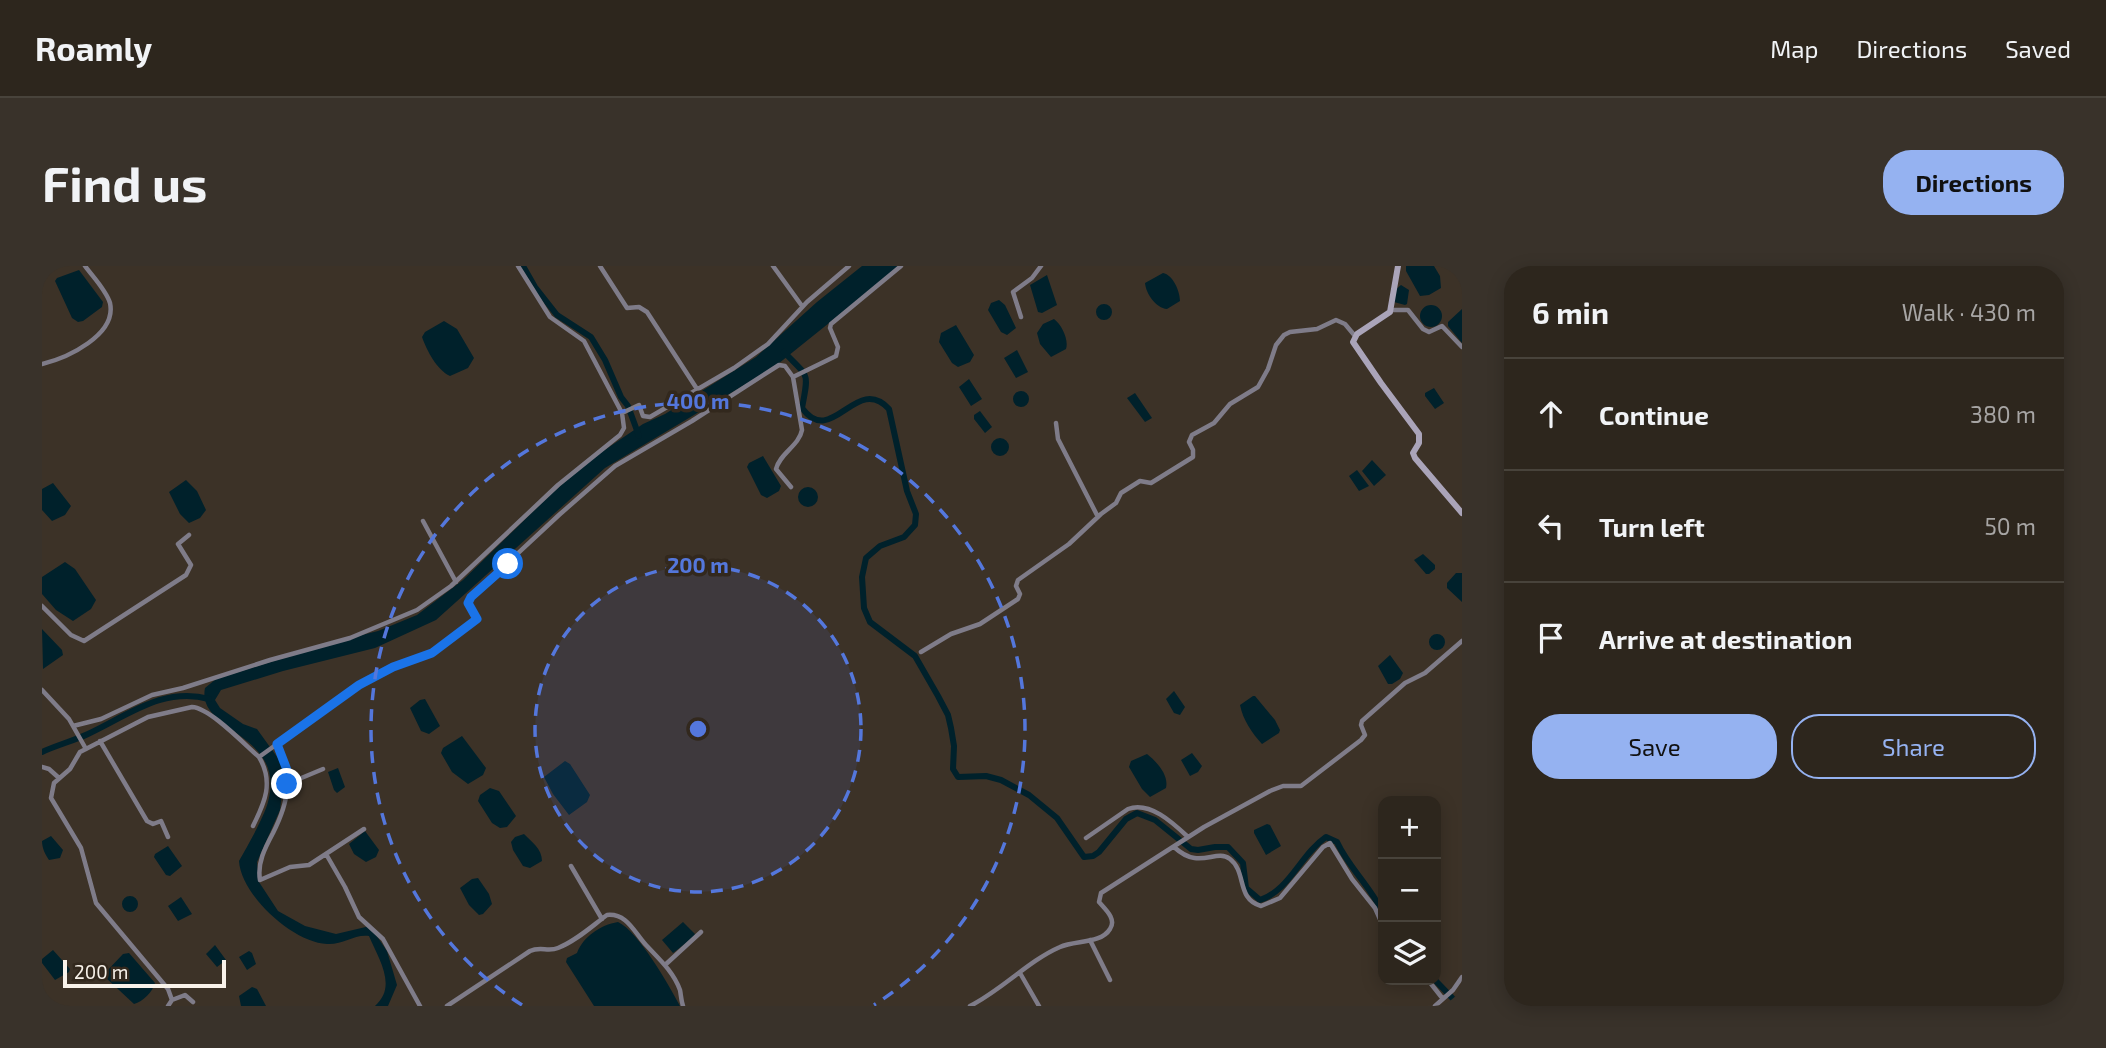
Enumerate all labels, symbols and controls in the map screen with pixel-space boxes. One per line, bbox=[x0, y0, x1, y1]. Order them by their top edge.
text: Roamly bbox=[35, 28, 152, 68]
text: Map bbox=[1770, 34, 1818, 63]
text: Directions bbox=[1856, 34, 1967, 63]
text: Saved bbox=[2005, 34, 2071, 63]
button: Directions bbox=[1883, 150, 2064, 215]
text: Find us bbox=[42, 153, 207, 212]
text: 6 min bbox=[1532, 294, 1609, 330]
text: Walk · 430 m bbox=[1902, 298, 2036, 326]
text: 400 m bbox=[667, 388, 729, 413]
icon: ahead bbox=[1532, 395, 1570, 433]
text: Continue bbox=[1599, 399, 1709, 430]
text: 380 m bbox=[1970, 400, 2036, 428]
icon: left bbox=[1532, 507, 1570, 545]
text: Turn left bbox=[1599, 511, 1705, 542]
text: 50 m bbox=[1985, 512, 2036, 540]
route start bbox=[492, 548, 523, 579]
text: 200 m bbox=[667, 552, 729, 577]
icon: arrive bbox=[1532, 619, 1570, 657]
text: Arrive at destination bbox=[1599, 623, 1852, 654]
button: Save bbox=[1532, 714, 1777, 779]
button: Share bbox=[1791, 714, 2036, 779]
centre of rings bbox=[686, 717, 710, 741]
route end bbox=[271, 768, 302, 799]
map controls bbox=[1378, 796, 1441, 985]
button: + bbox=[1378, 796, 1441, 859]
button: − bbox=[1378, 859, 1441, 922]
button: layers bbox=[1378, 922, 1441, 985]
scale bar bbox=[63, 957, 226, 989]
text: 200 m bbox=[74, 960, 128, 983]

